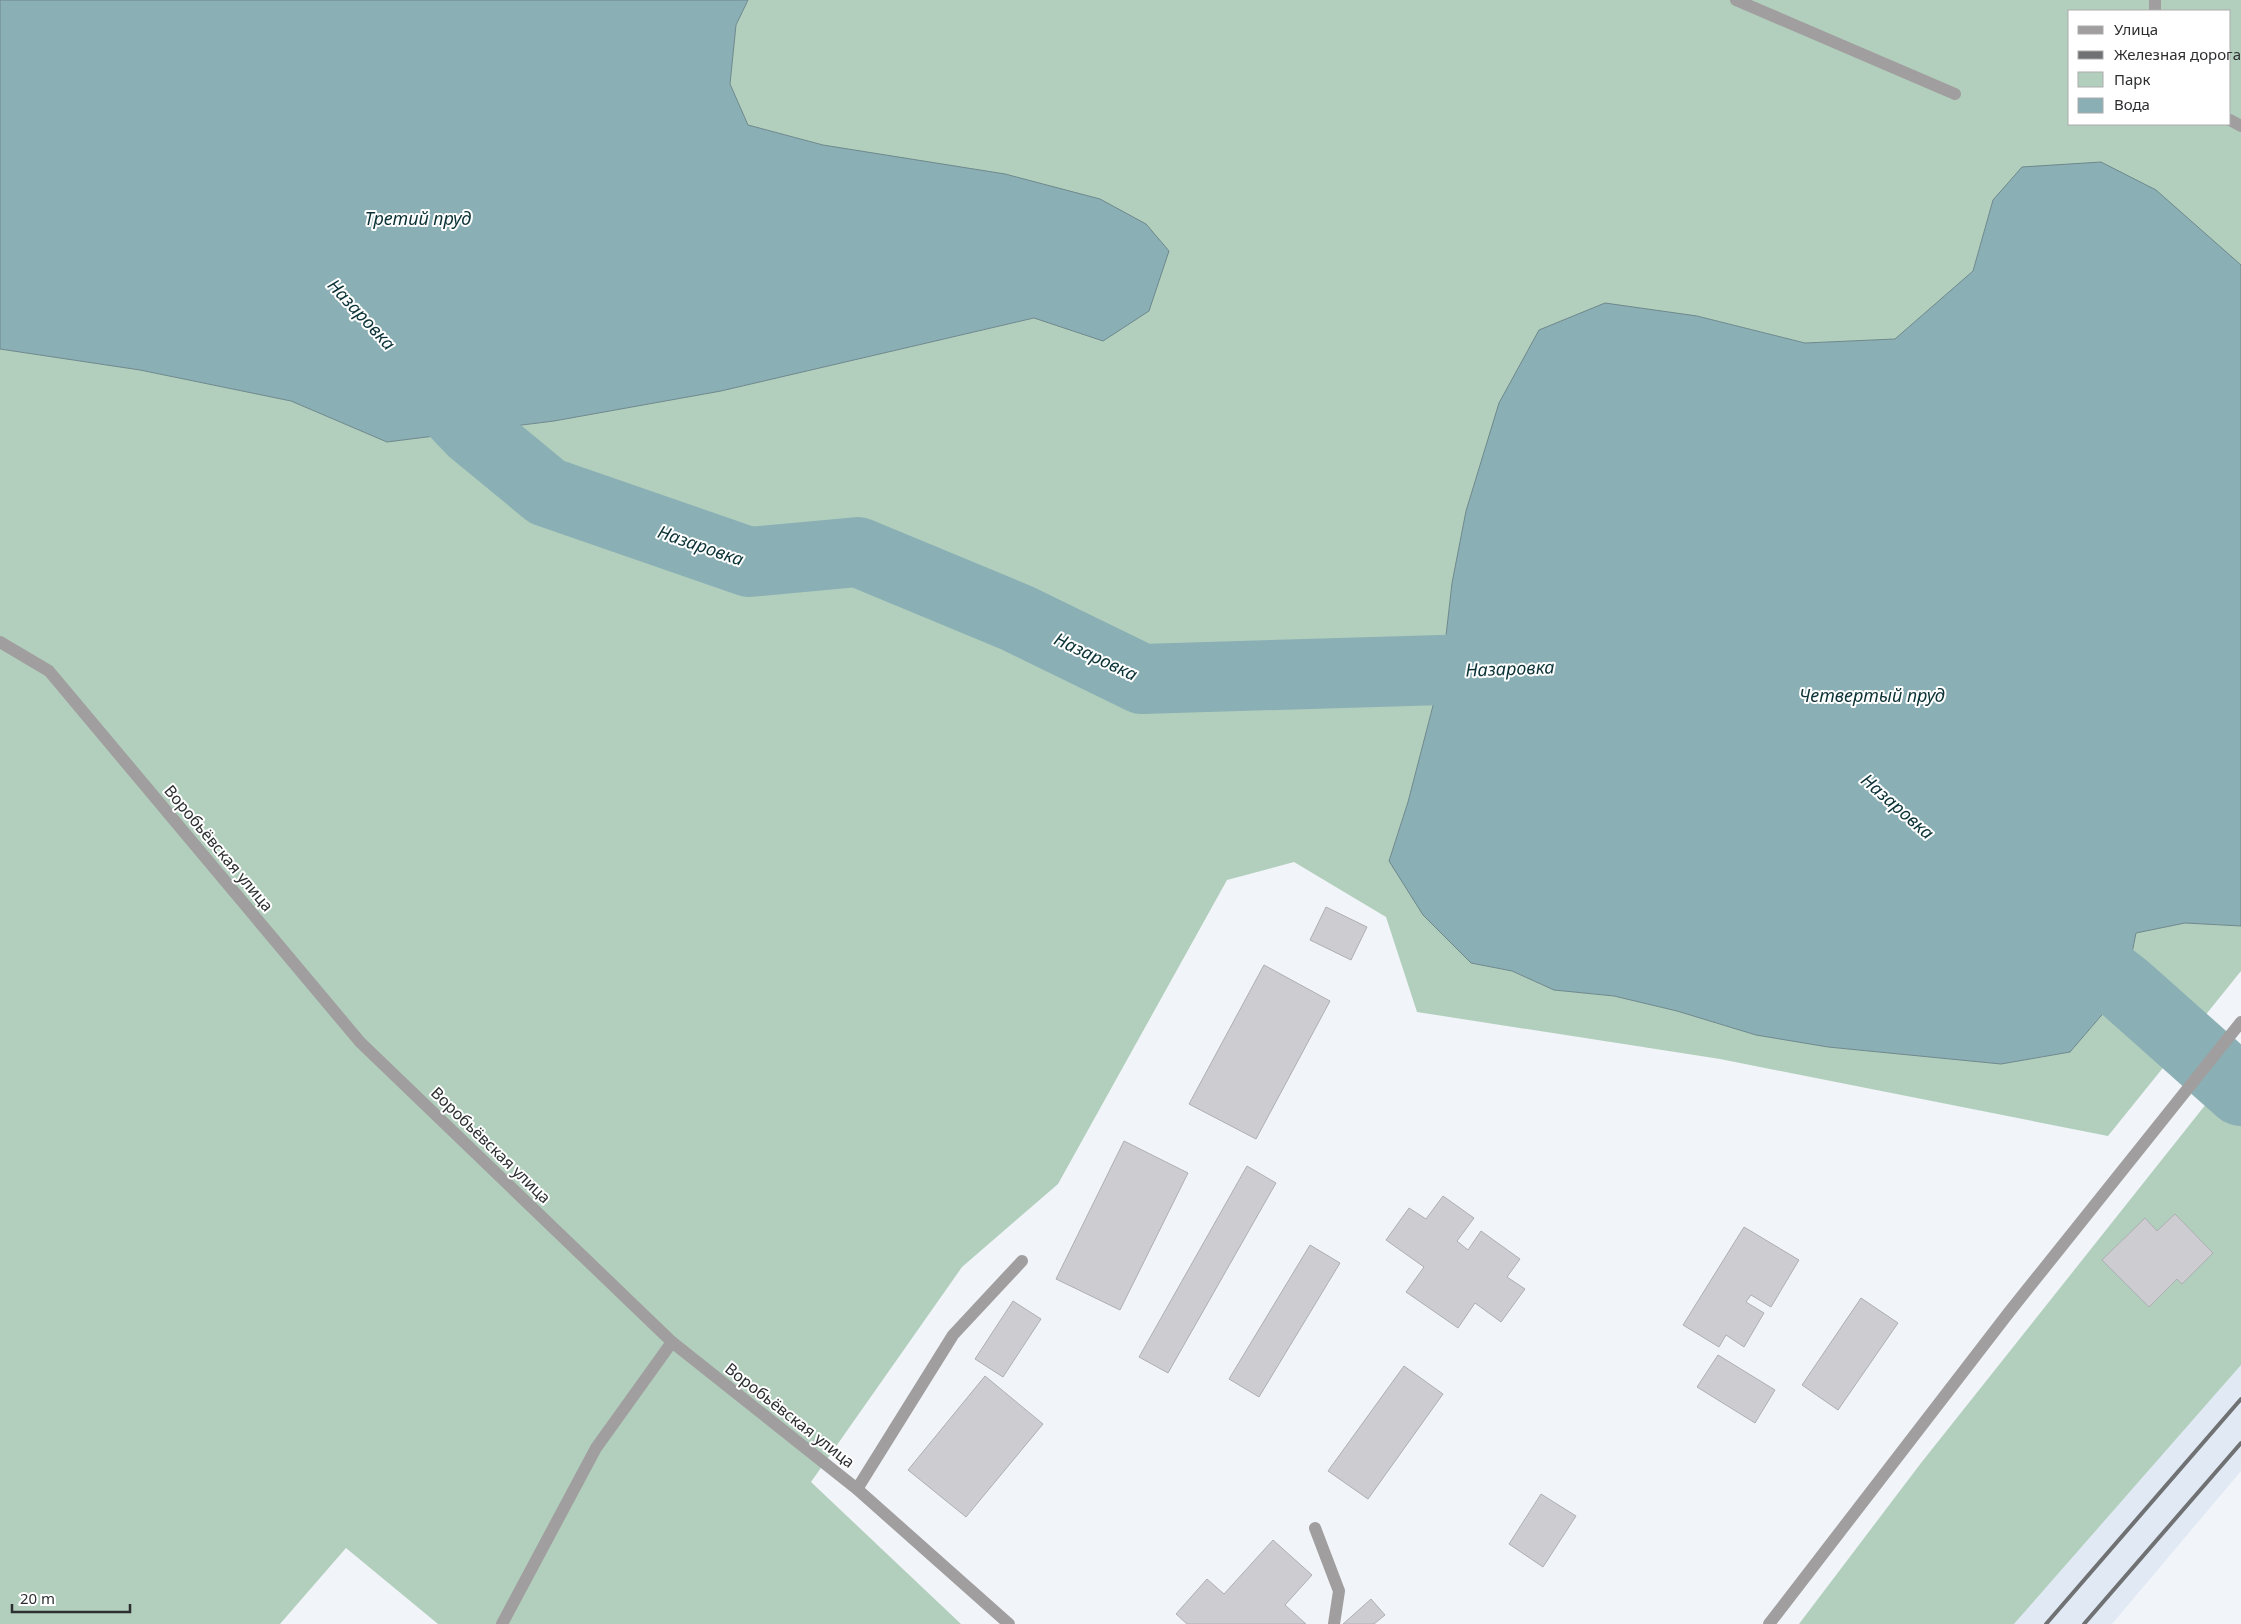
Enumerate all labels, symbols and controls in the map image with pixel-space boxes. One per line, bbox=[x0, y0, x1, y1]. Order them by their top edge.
legend bbox=[2068, 10, 2231, 125]
text: Улица bbox=[2114, 19, 2158, 39]
text: Железная дорога bbox=[2114, 44, 2241, 64]
text: Парк bbox=[2114, 69, 2150, 89]
text: Вода bbox=[2114, 94, 2150, 114]
water label: Третий пруд bbox=[365, 206, 471, 230]
water label: Назаровка bbox=[323, 273, 401, 355]
water label: Назаровка bbox=[655, 519, 747, 571]
water label: Назаровка bbox=[1051, 626, 1141, 686]
water label: Назаровка bbox=[1465, 654, 1555, 682]
water label: Четвертый пруд bbox=[1799, 683, 1945, 707]
water label: Назаровка bbox=[1856, 768, 1940, 844]
street label: Воробьёвская улица bbox=[159, 780, 279, 916]
street label: Воробьёвская улица bbox=[426, 1082, 556, 1208]
street label: Воробьёвская улица bbox=[721, 1357, 859, 1473]
scale bar bbox=[12, 1582, 130, 1614]
text: 20 m bbox=[20, 1588, 55, 1608]

